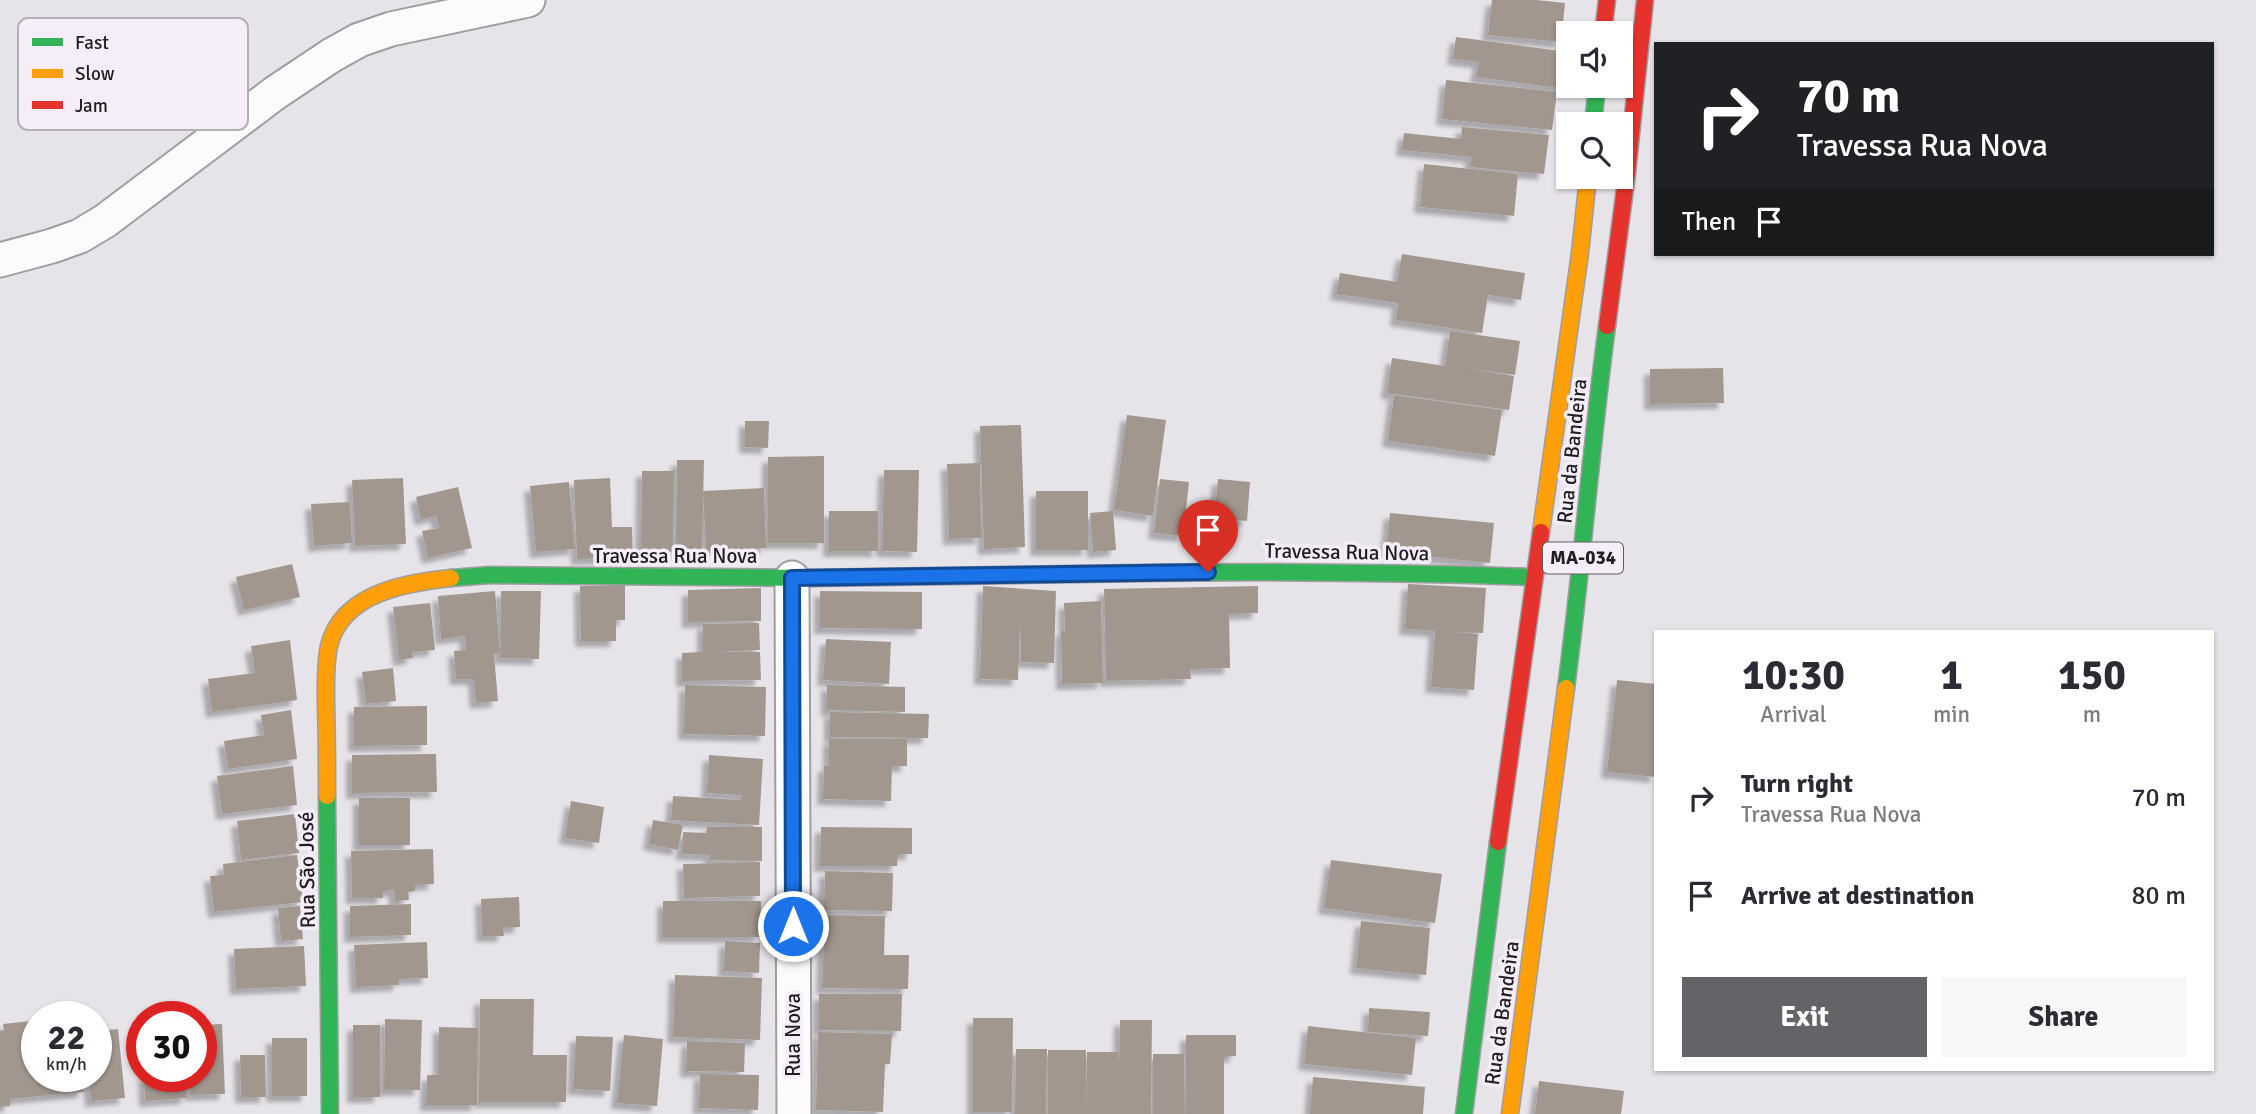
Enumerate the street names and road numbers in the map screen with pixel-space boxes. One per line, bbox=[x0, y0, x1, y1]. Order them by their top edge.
street label: Rua da Bandeira bbox=[1551, 377, 1593, 525]
street label: Travessa Rua Nova bbox=[1264, 538, 1430, 566]
road number: MA-034 bbox=[1543, 542, 1623, 573]
street label: Travessa Rua Nova bbox=[593, 543, 757, 569]
street label: Rua São José bbox=[293, 811, 321, 929]
street label: Rua da Bandeira bbox=[1479, 939, 1525, 1087]
street label: Rua Nova bbox=[780, 993, 806, 1077]

